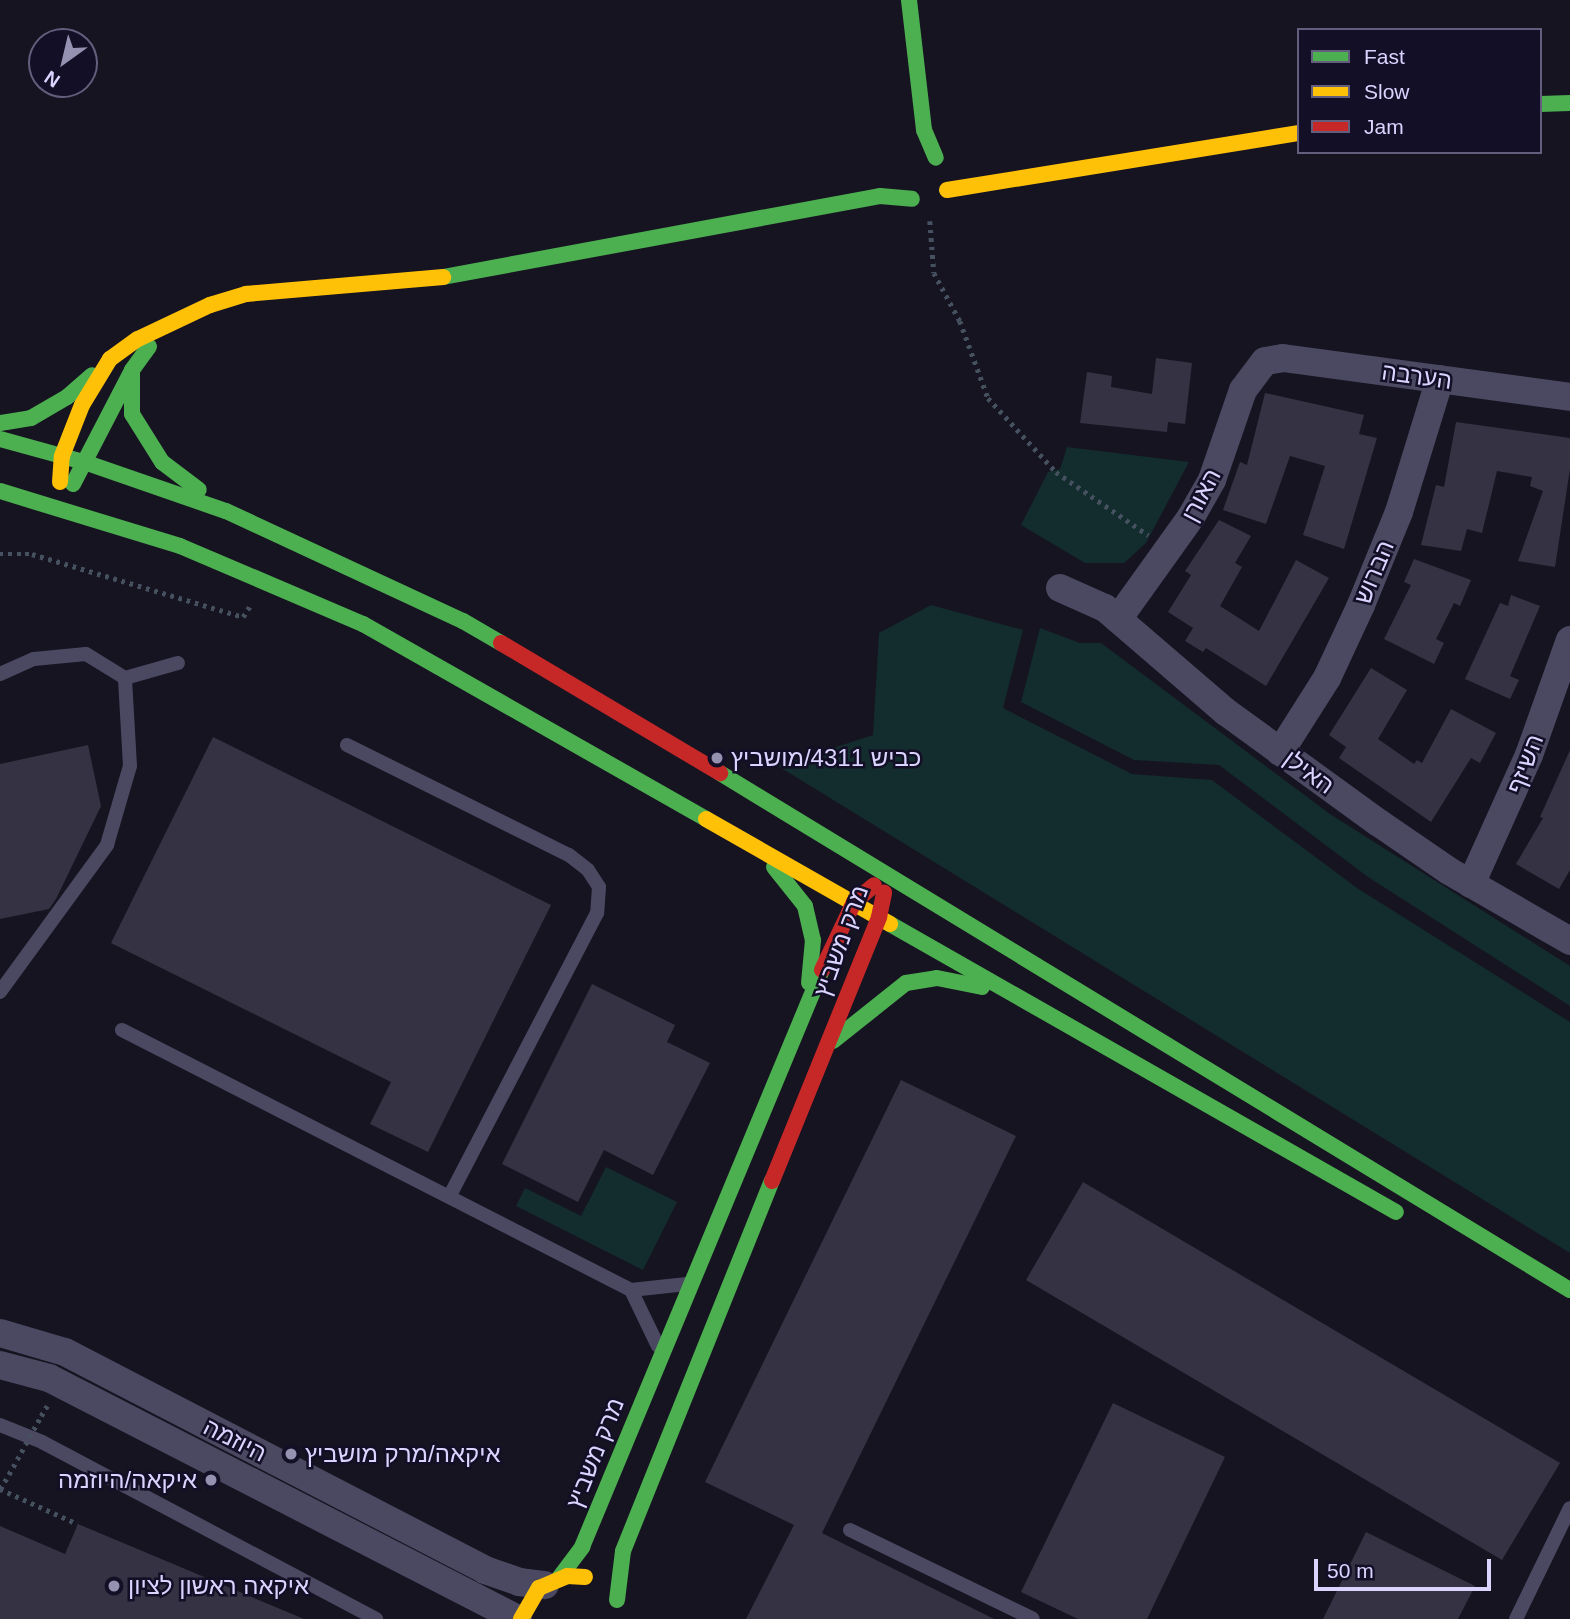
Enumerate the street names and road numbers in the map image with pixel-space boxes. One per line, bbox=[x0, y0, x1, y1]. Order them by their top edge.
street label: הערבה bbox=[1380, 357, 1454, 395]
street label: האורן bbox=[1175, 464, 1227, 526]
street label: הברוש bbox=[1348, 536, 1400, 608]
street label: השיזף bbox=[1501, 730, 1549, 798]
street label: האילן bbox=[1278, 744, 1340, 800]
street label: מרק משביץ bbox=[808, 881, 874, 1001]
street label: מרק משביץ bbox=[560, 1394, 630, 1512]
street label: היוזמה bbox=[199, 1412, 271, 1468]

